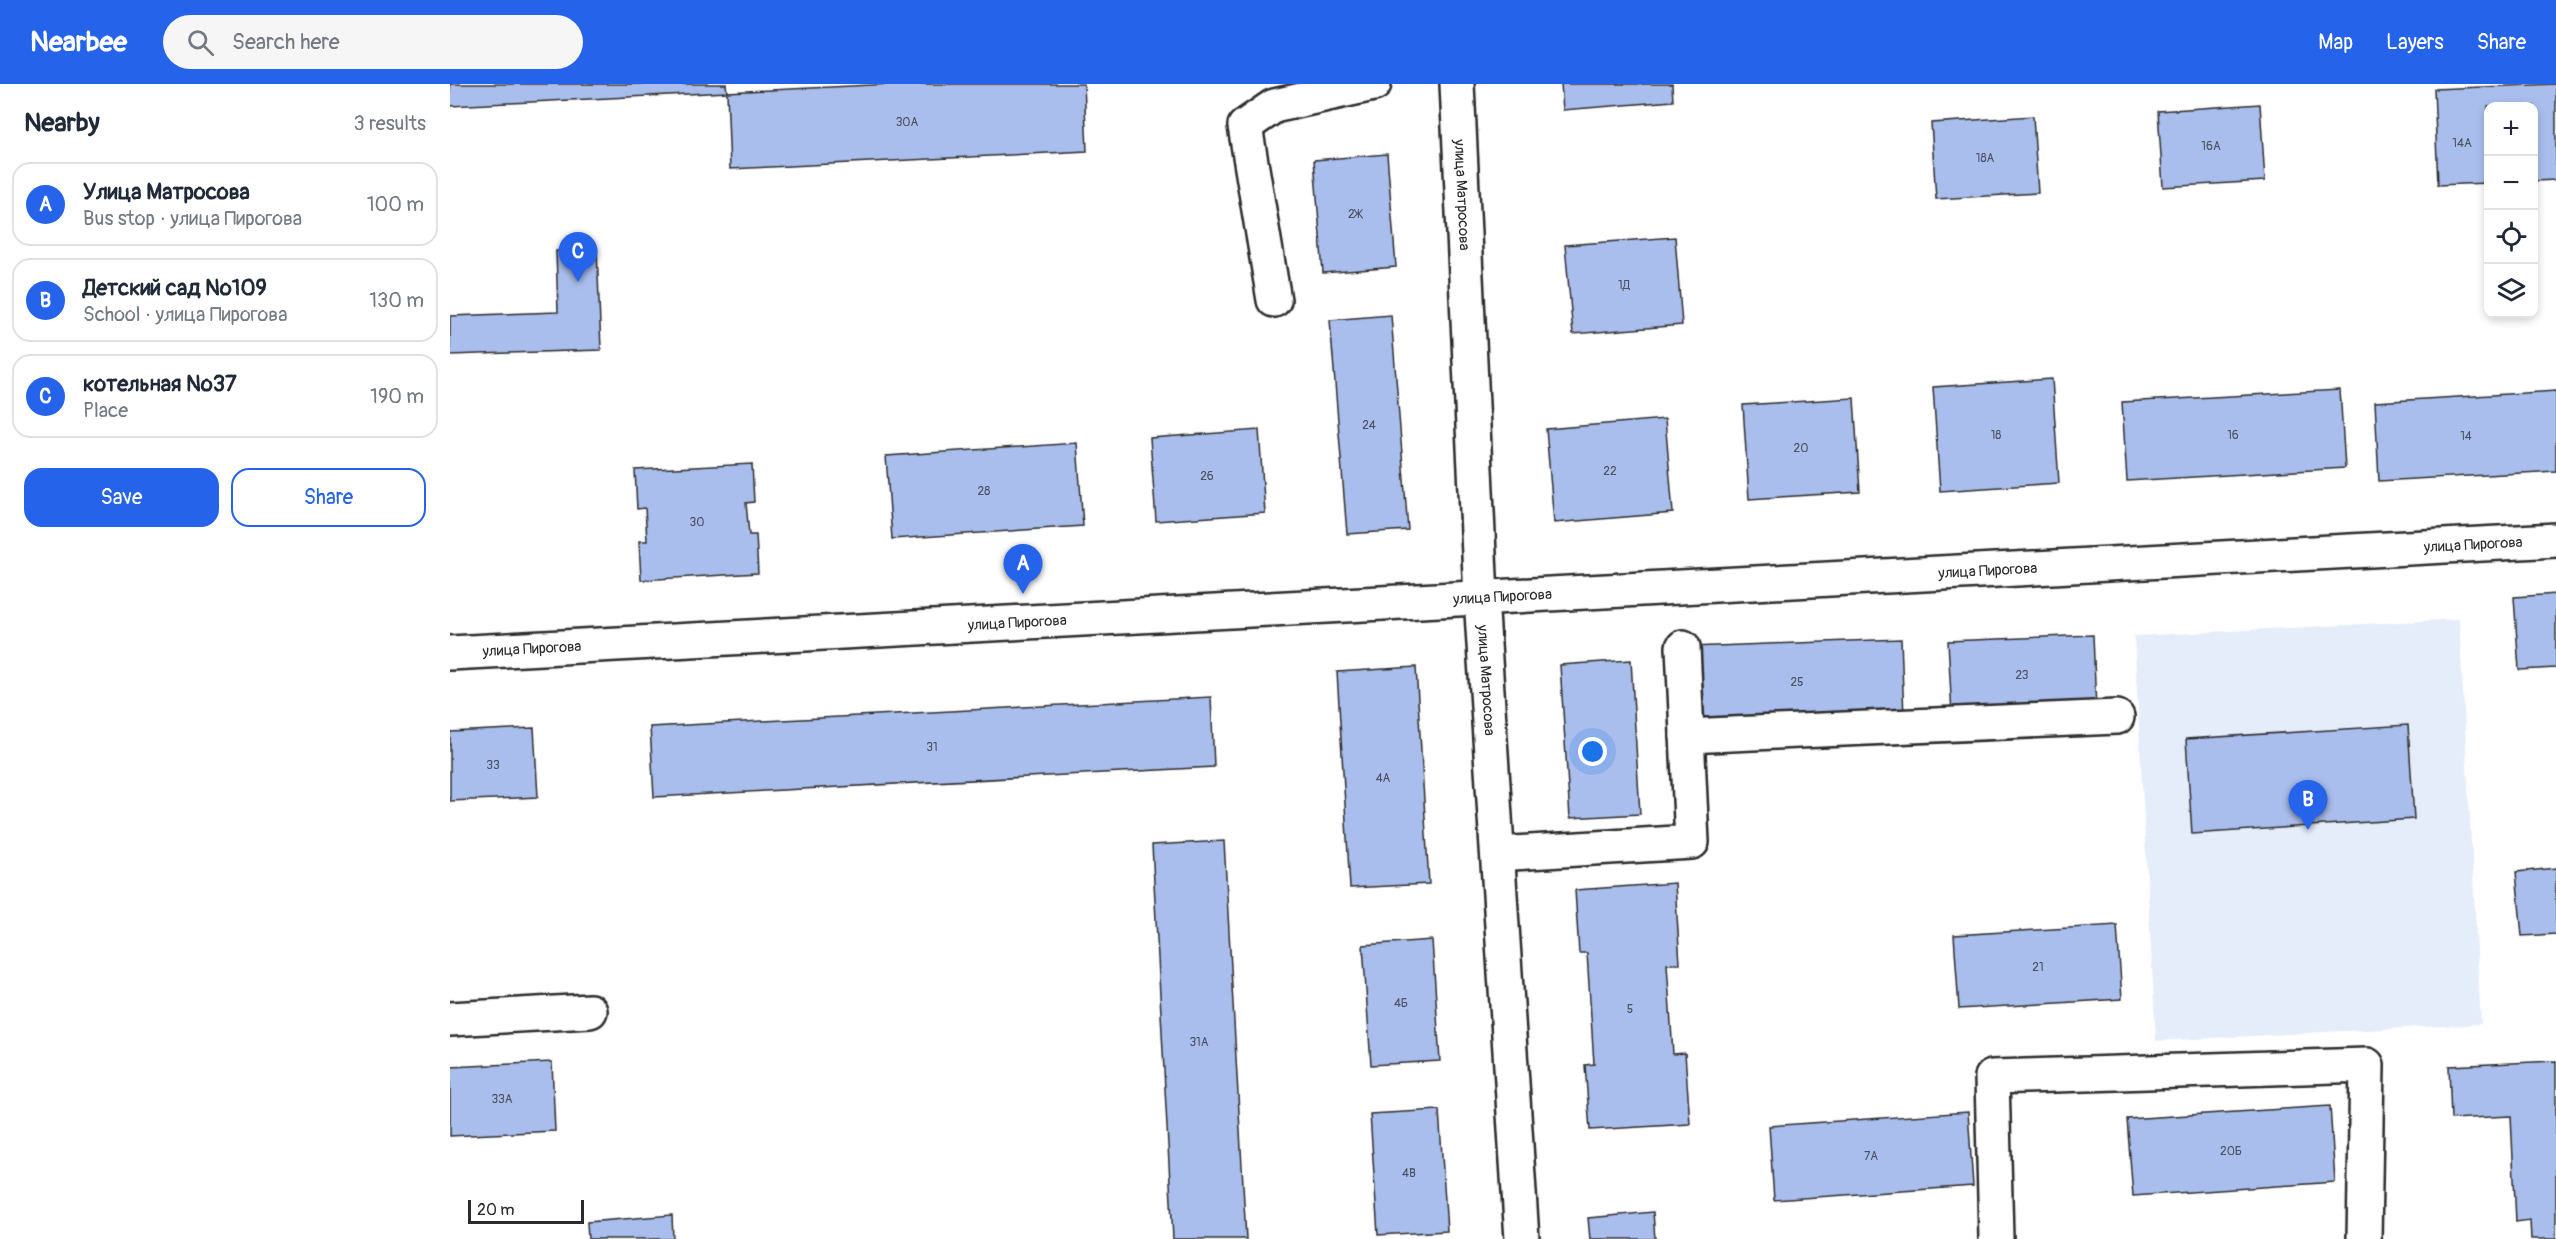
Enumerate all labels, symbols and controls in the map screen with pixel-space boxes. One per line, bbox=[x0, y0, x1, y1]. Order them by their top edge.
search box bbox=[163, 15, 583, 69]
text: Nearbee bbox=[30, 25, 127, 60]
icon: search bbox=[184, 26, 217, 59]
text: Search here bbox=[232, 28, 340, 56]
text: Map bbox=[2318, 29, 2353, 56]
text: Layers bbox=[2386, 29, 2444, 56]
text: Share bbox=[2477, 29, 2526, 56]
map controls bbox=[2484, 102, 2538, 318]
button: + bbox=[2484, 102, 2538, 156]
text: Nearby bbox=[24, 107, 100, 139]
text: 3 results bbox=[354, 111, 426, 136]
house number: 30А bbox=[896, 115, 919, 130]
house number: 14А bbox=[2452, 136, 2472, 151]
street label: улица Матросова bbox=[1450, 138, 1474, 251]
house number: 16А bbox=[2201, 139, 2221, 154]
house number: 18А bbox=[1976, 151, 1994, 166]
button: − bbox=[2484, 156, 2538, 210]
text: Улица Матросова bbox=[83, 178, 250, 206]
text: A bbox=[39, 192, 52, 217]
text: 100 m bbox=[367, 192, 424, 217]
text: Bus stop · улица Пирогова bbox=[83, 206, 302, 231]
house number: 2Ж bbox=[1348, 207, 1364, 222]
button: locate bbox=[2484, 210, 2538, 264]
pin: C bbox=[558, 232, 598, 282]
button: layers bbox=[2484, 264, 2538, 318]
text: Детский сад №109 bbox=[83, 274, 267, 302]
house number: 1Д bbox=[1618, 278, 1631, 293]
text: B bbox=[40, 288, 51, 313]
text: 130 m bbox=[369, 288, 424, 313]
text: School · улица Пирогова bbox=[83, 302, 288, 327]
text: котельная №37 bbox=[83, 370, 237, 398]
text: C bbox=[39, 384, 52, 409]
text: 190 m bbox=[370, 384, 424, 409]
text: Place bbox=[83, 398, 128, 423]
house number: 24 bbox=[1362, 418, 1376, 433]
house number: 18 bbox=[1991, 428, 2001, 443]
house number: 16 bbox=[2227, 428, 2239, 443]
house number: 14 bbox=[2460, 429, 2472, 444]
house number: 20 bbox=[1794, 441, 1808, 456]
house number: 22 bbox=[1603, 464, 1617, 479]
button: Save bbox=[24, 468, 219, 527]
button: Share bbox=[231, 468, 426, 527]
house number: 26 bbox=[1200, 469, 1214, 484]
house number: 28 bbox=[978, 484, 990, 499]
house number: 30 bbox=[690, 515, 704, 530]
street label: улица Пирогова bbox=[2422, 532, 2523, 557]
pin: A bbox=[1004, 544, 1042, 594]
street label: улица Пирогова bbox=[1937, 558, 2038, 583]
street label: улица Пирогова bbox=[1452, 584, 1552, 609]
street label: улица Пирогова bbox=[966, 610, 1067, 635]
street label: улица Матросова bbox=[1473, 623, 1499, 736]
street label: улица Пирогова bbox=[481, 636, 582, 661]
house number: 23 bbox=[2015, 668, 2029, 683]
house number: 25 bbox=[1790, 675, 1804, 690]
your location bbox=[1578, 737, 1607, 766]
house number: 31 bbox=[926, 740, 938, 755]
house number: 33 bbox=[486, 758, 500, 773]
house number: 4А bbox=[1376, 771, 1391, 786]
pin: B bbox=[2288, 780, 2328, 830]
house number: 21 bbox=[2032, 960, 2044, 975]
house number: 4Б bbox=[1394, 996, 1408, 1011]
house number: 5 bbox=[1627, 1002, 1633, 1017]
house number: 31А bbox=[1189, 1035, 1209, 1050]
house number: 33А bbox=[491, 1092, 513, 1107]
house number: 20Б bbox=[2220, 1144, 2242, 1159]
house number: 7А bbox=[1864, 1149, 1878, 1164]
house number: 4В bbox=[1402, 1166, 1416, 1181]
scale bar bbox=[468, 1197, 584, 1224]
text: 20 m bbox=[477, 1200, 515, 1220]

